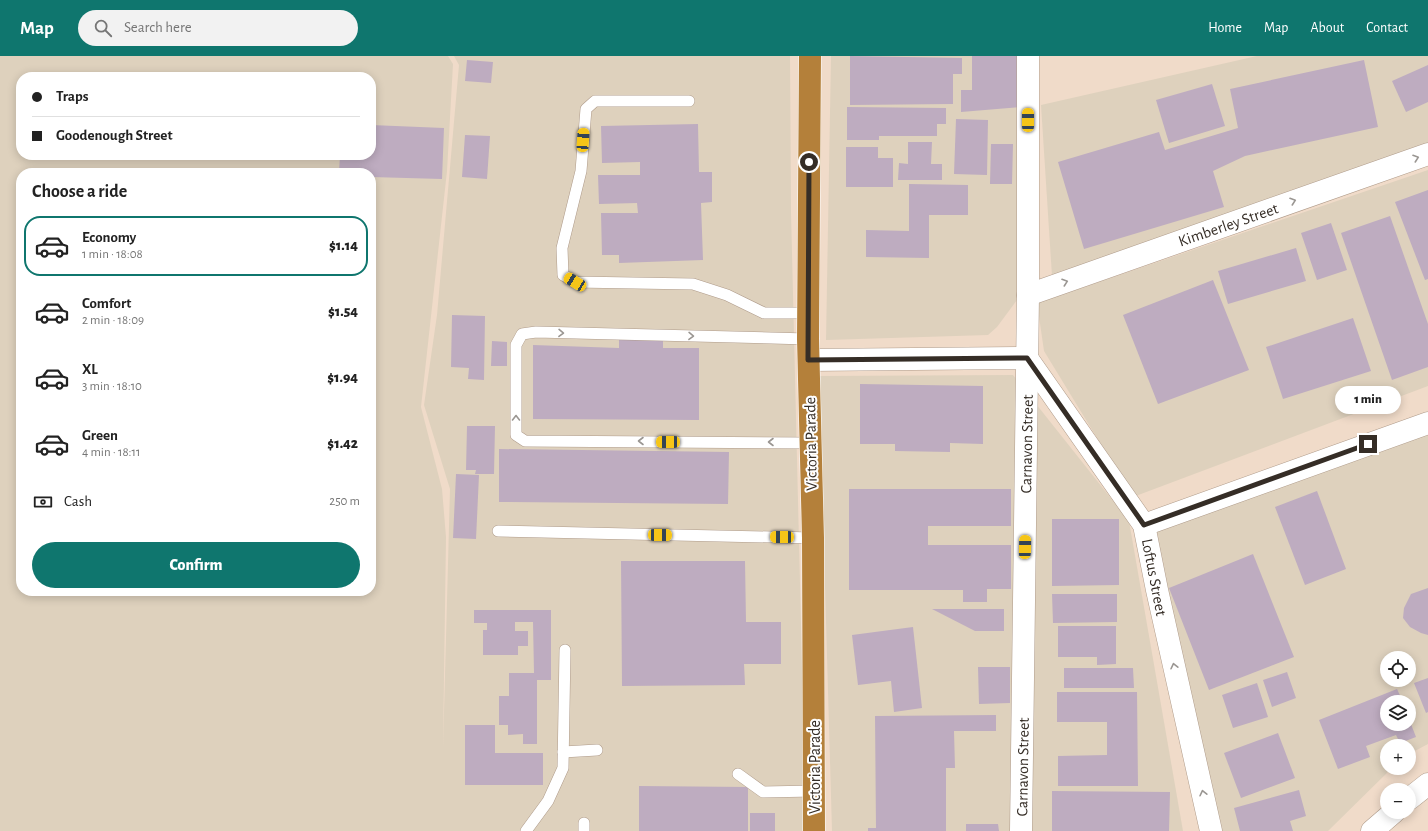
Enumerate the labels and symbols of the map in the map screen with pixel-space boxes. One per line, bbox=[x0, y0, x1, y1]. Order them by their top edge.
car bbox=[1022, 108, 1034, 132]
car bbox=[576, 128, 590, 152]
route start bbox=[800, 153, 818, 171]
one-way arrow bbox=[1412, 155, 1419, 163]
one-way arrow bbox=[1289, 198, 1296, 206]
street label: Kimberley Street bbox=[1176, 200, 1281, 250]
car bbox=[562, 271, 588, 293]
one-way arrow bbox=[1061, 278, 1068, 286]
one-way arrow bbox=[558, 329, 564, 337]
one-way arrow bbox=[688, 332, 694, 340]
callout: 1 min bbox=[1335, 386, 1401, 414]
street label: Carnavon Street bbox=[1018, 394, 1036, 494]
street label: Victoria Parade bbox=[802, 397, 820, 491]
one-way arrow bbox=[512, 415, 520, 421]
route end bbox=[1359, 435, 1377, 453]
car bbox=[656, 436, 680, 448]
one-way arrow bbox=[638, 437, 644, 445]
one-way arrow bbox=[768, 438, 774, 446]
car bbox=[648, 529, 672, 541]
car bbox=[770, 531, 794, 543]
car bbox=[1019, 535, 1031, 559]
street label: Loftus Street bbox=[1139, 537, 1169, 617]
one-way arrow bbox=[1170, 663, 1179, 670]
street label: Carnavon Street bbox=[1014, 717, 1032, 817]
street label: Victoria Parade bbox=[807, 720, 823, 814]
one-way arrow bbox=[1199, 790, 1207, 796]

